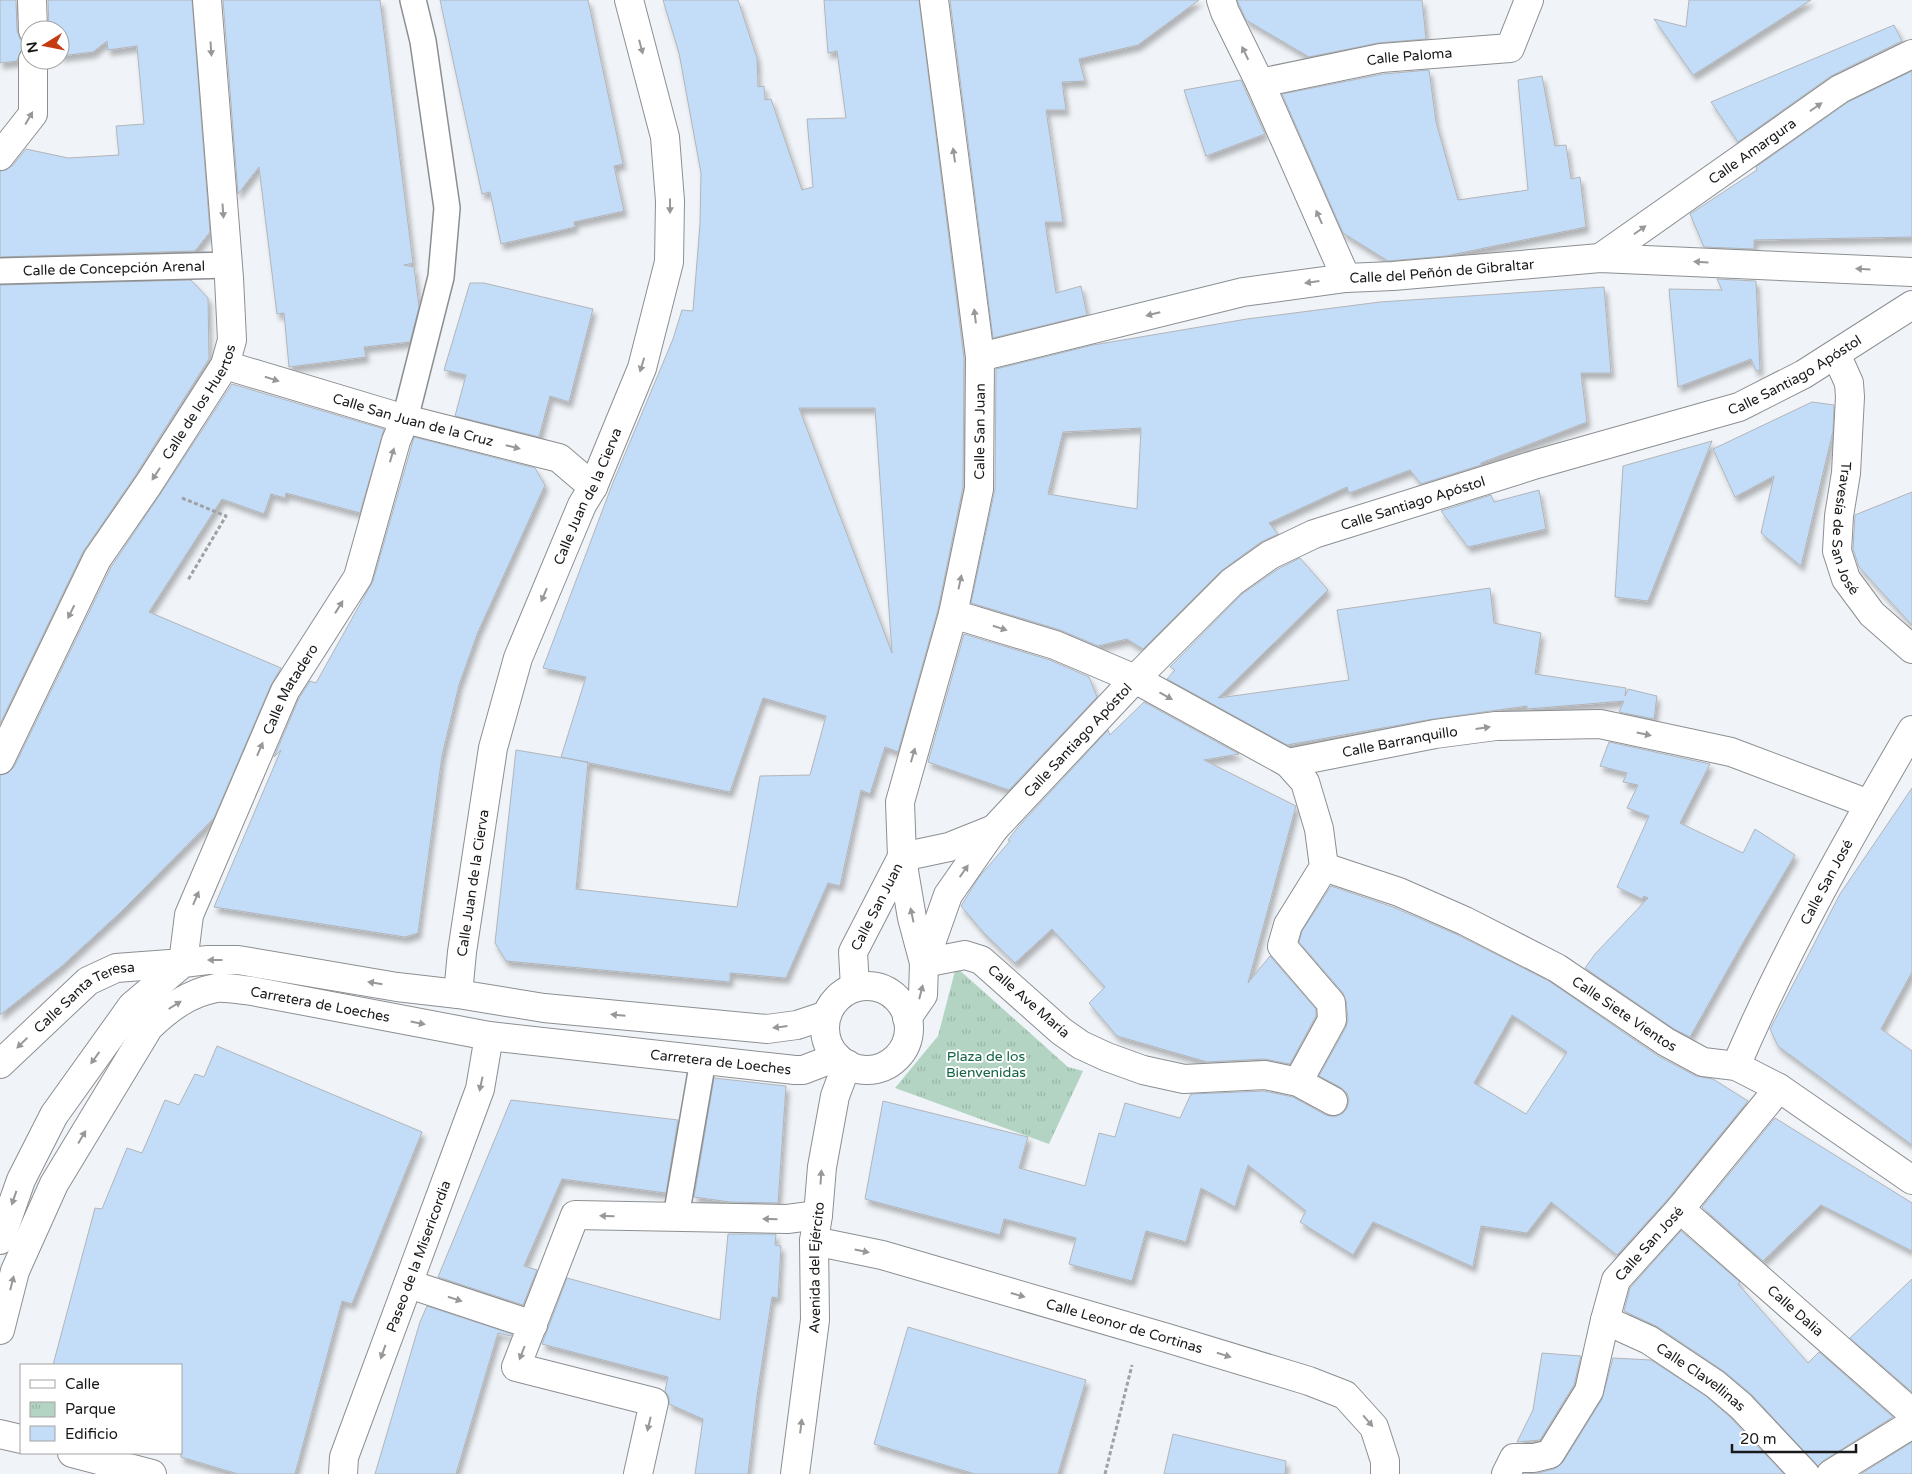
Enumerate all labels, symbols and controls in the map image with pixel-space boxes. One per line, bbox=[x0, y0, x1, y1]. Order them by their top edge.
north arrow bbox=[20, 20, 70, 70]
text: N bbox=[23, 40, 42, 54]
one-way arrow bbox=[637, 40, 645, 55]
one-way arrow bbox=[207, 41, 215, 57]
street label: Calle Paloma bbox=[1365, 45, 1453, 70]
one-way arrow bbox=[1241, 46, 1249, 60]
one-way arrow bbox=[1809, 101, 1822, 112]
one-way arrow bbox=[25, 110, 33, 125]
street label: Calle Amargura bbox=[1705, 115, 1799, 188]
one-way arrow bbox=[950, 147, 958, 163]
one-way arrow bbox=[666, 198, 674, 214]
one-way arrow bbox=[220, 203, 228, 219]
one-way arrow bbox=[1315, 210, 1323, 224]
one-way arrow bbox=[1633, 225, 1647, 235]
street label: Calle del Peñón de Gibraltar bbox=[1349, 256, 1536, 287]
street label: Calle de Concepción Arenal bbox=[23, 258, 205, 279]
one-way arrow bbox=[1693, 258, 1709, 266]
one-way arrow bbox=[1855, 265, 1871, 273]
one-way arrow bbox=[1304, 279, 1320, 287]
one-way arrow bbox=[971, 308, 979, 324]
one-way arrow bbox=[1146, 311, 1161, 319]
street label: Calle Santiago Apóstol bbox=[1726, 332, 1865, 419]
street label: Calle de los Huertos bbox=[159, 342, 239, 463]
one-way arrow bbox=[638, 358, 645, 373]
one-way arrow bbox=[265, 376, 280, 384]
street label: Calle San Juan bbox=[971, 383, 989, 480]
street label: Calle San Juan de la Cruz bbox=[331, 390, 495, 450]
street label: Calle Juan de la Cierva bbox=[550, 425, 625, 568]
one-way arrow bbox=[505, 443, 520, 451]
one-way arrow bbox=[389, 447, 397, 462]
street label: Travesía de San José bbox=[1828, 461, 1863, 598]
one-way arrow bbox=[151, 467, 160, 481]
street label: Calle Santiago Apóstol bbox=[1339, 473, 1487, 534]
one-way arrow bbox=[956, 574, 964, 589]
one-way arrow bbox=[540, 588, 548, 602]
one-way arrow bbox=[335, 601, 344, 614]
one-way arrow bbox=[67, 605, 75, 619]
one-way arrow bbox=[992, 625, 1007, 633]
street label: Calle Matadero bbox=[259, 641, 322, 737]
street label: Calle Santiago Apóstol bbox=[1020, 680, 1136, 801]
one-way arrow bbox=[1158, 692, 1173, 700]
street label: Calle Barranquillo bbox=[1341, 723, 1459, 761]
one-way arrow bbox=[1475, 724, 1491, 732]
one-way arrow bbox=[1637, 730, 1653, 738]
one-way arrow bbox=[257, 742, 265, 756]
one-way arrow bbox=[909, 748, 917, 763]
street label: Calle Juan de la Cierva bbox=[453, 808, 493, 958]
street label: Calle San José bbox=[1797, 836, 1857, 928]
street label: Calle San Juan bbox=[847, 860, 906, 954]
one-way arrow bbox=[959, 865, 970, 878]
one-way arrow bbox=[193, 891, 201, 905]
one-way arrow bbox=[908, 907, 916, 923]
one-way arrow bbox=[206, 956, 222, 964]
street label: Calle Santa Teresa bbox=[30, 959, 135, 1037]
street label: Calle Ave María bbox=[984, 961, 1073, 1042]
street label: Calle Siete Vientos bbox=[1569, 973, 1680, 1055]
one-way arrow bbox=[367, 979, 383, 987]
street label: Carretera de Loeches bbox=[249, 983, 392, 1026]
one-way arrow bbox=[917, 985, 925, 1000]
one-way arrow bbox=[168, 1001, 181, 1010]
one-way arrow bbox=[609, 1011, 625, 1019]
one-way arrow bbox=[410, 1019, 425, 1027]
one-way arrow bbox=[771, 1023, 787, 1031]
one-way arrow bbox=[16, 1037, 28, 1049]
street label: Carretera de Loeches bbox=[649, 1046, 792, 1079]
park label: Plaza de los Bienvenidas bbox=[946, 1048, 1026, 1081]
one-way arrow bbox=[90, 1051, 100, 1065]
one-way arrow bbox=[476, 1077, 484, 1093]
one-way arrow bbox=[77, 1130, 86, 1143]
one-way arrow bbox=[818, 1169, 826, 1185]
street label: Paseo de la Misericordia bbox=[383, 1178, 455, 1335]
one-way arrow bbox=[10, 1191, 18, 1206]
street label: Avenida del Ejército bbox=[805, 1201, 828, 1334]
street label: Calle San José bbox=[1611, 1203, 1687, 1285]
one-way arrow bbox=[599, 1212, 615, 1220]
one-way arrow bbox=[762, 1214, 778, 1222]
one-way arrow bbox=[854, 1247, 869, 1255]
one-way arrow bbox=[8, 1276, 16, 1291]
street label: Calle Dalia bbox=[1764, 1282, 1827, 1340]
one-way arrow bbox=[1011, 1291, 1026, 1299]
street label: Calle Leonor de Cortinas bbox=[1044, 1295, 1205, 1357]
one-way arrow bbox=[447, 1296, 462, 1304]
street label: Calle Clavellinas bbox=[1653, 1339, 1749, 1415]
one-way arrow bbox=[379, 1345, 387, 1360]
one-way arrow bbox=[518, 1346, 526, 1361]
one-way arrow bbox=[1217, 1352, 1232, 1360]
legend bbox=[20, 1364, 182, 1454]
text: Calle bbox=[65, 1375, 100, 1393]
text: Parque bbox=[65, 1400, 116, 1418]
one-way arrow bbox=[1363, 1415, 1374, 1428]
one-way arrow bbox=[645, 1416, 653, 1431]
one-way arrow bbox=[797, 1417, 805, 1433]
scale bar bbox=[1732, 1422, 1856, 1454]
text: Edificio bbox=[65, 1425, 118, 1443]
text: 20 m bbox=[1740, 1430, 1777, 1448]

